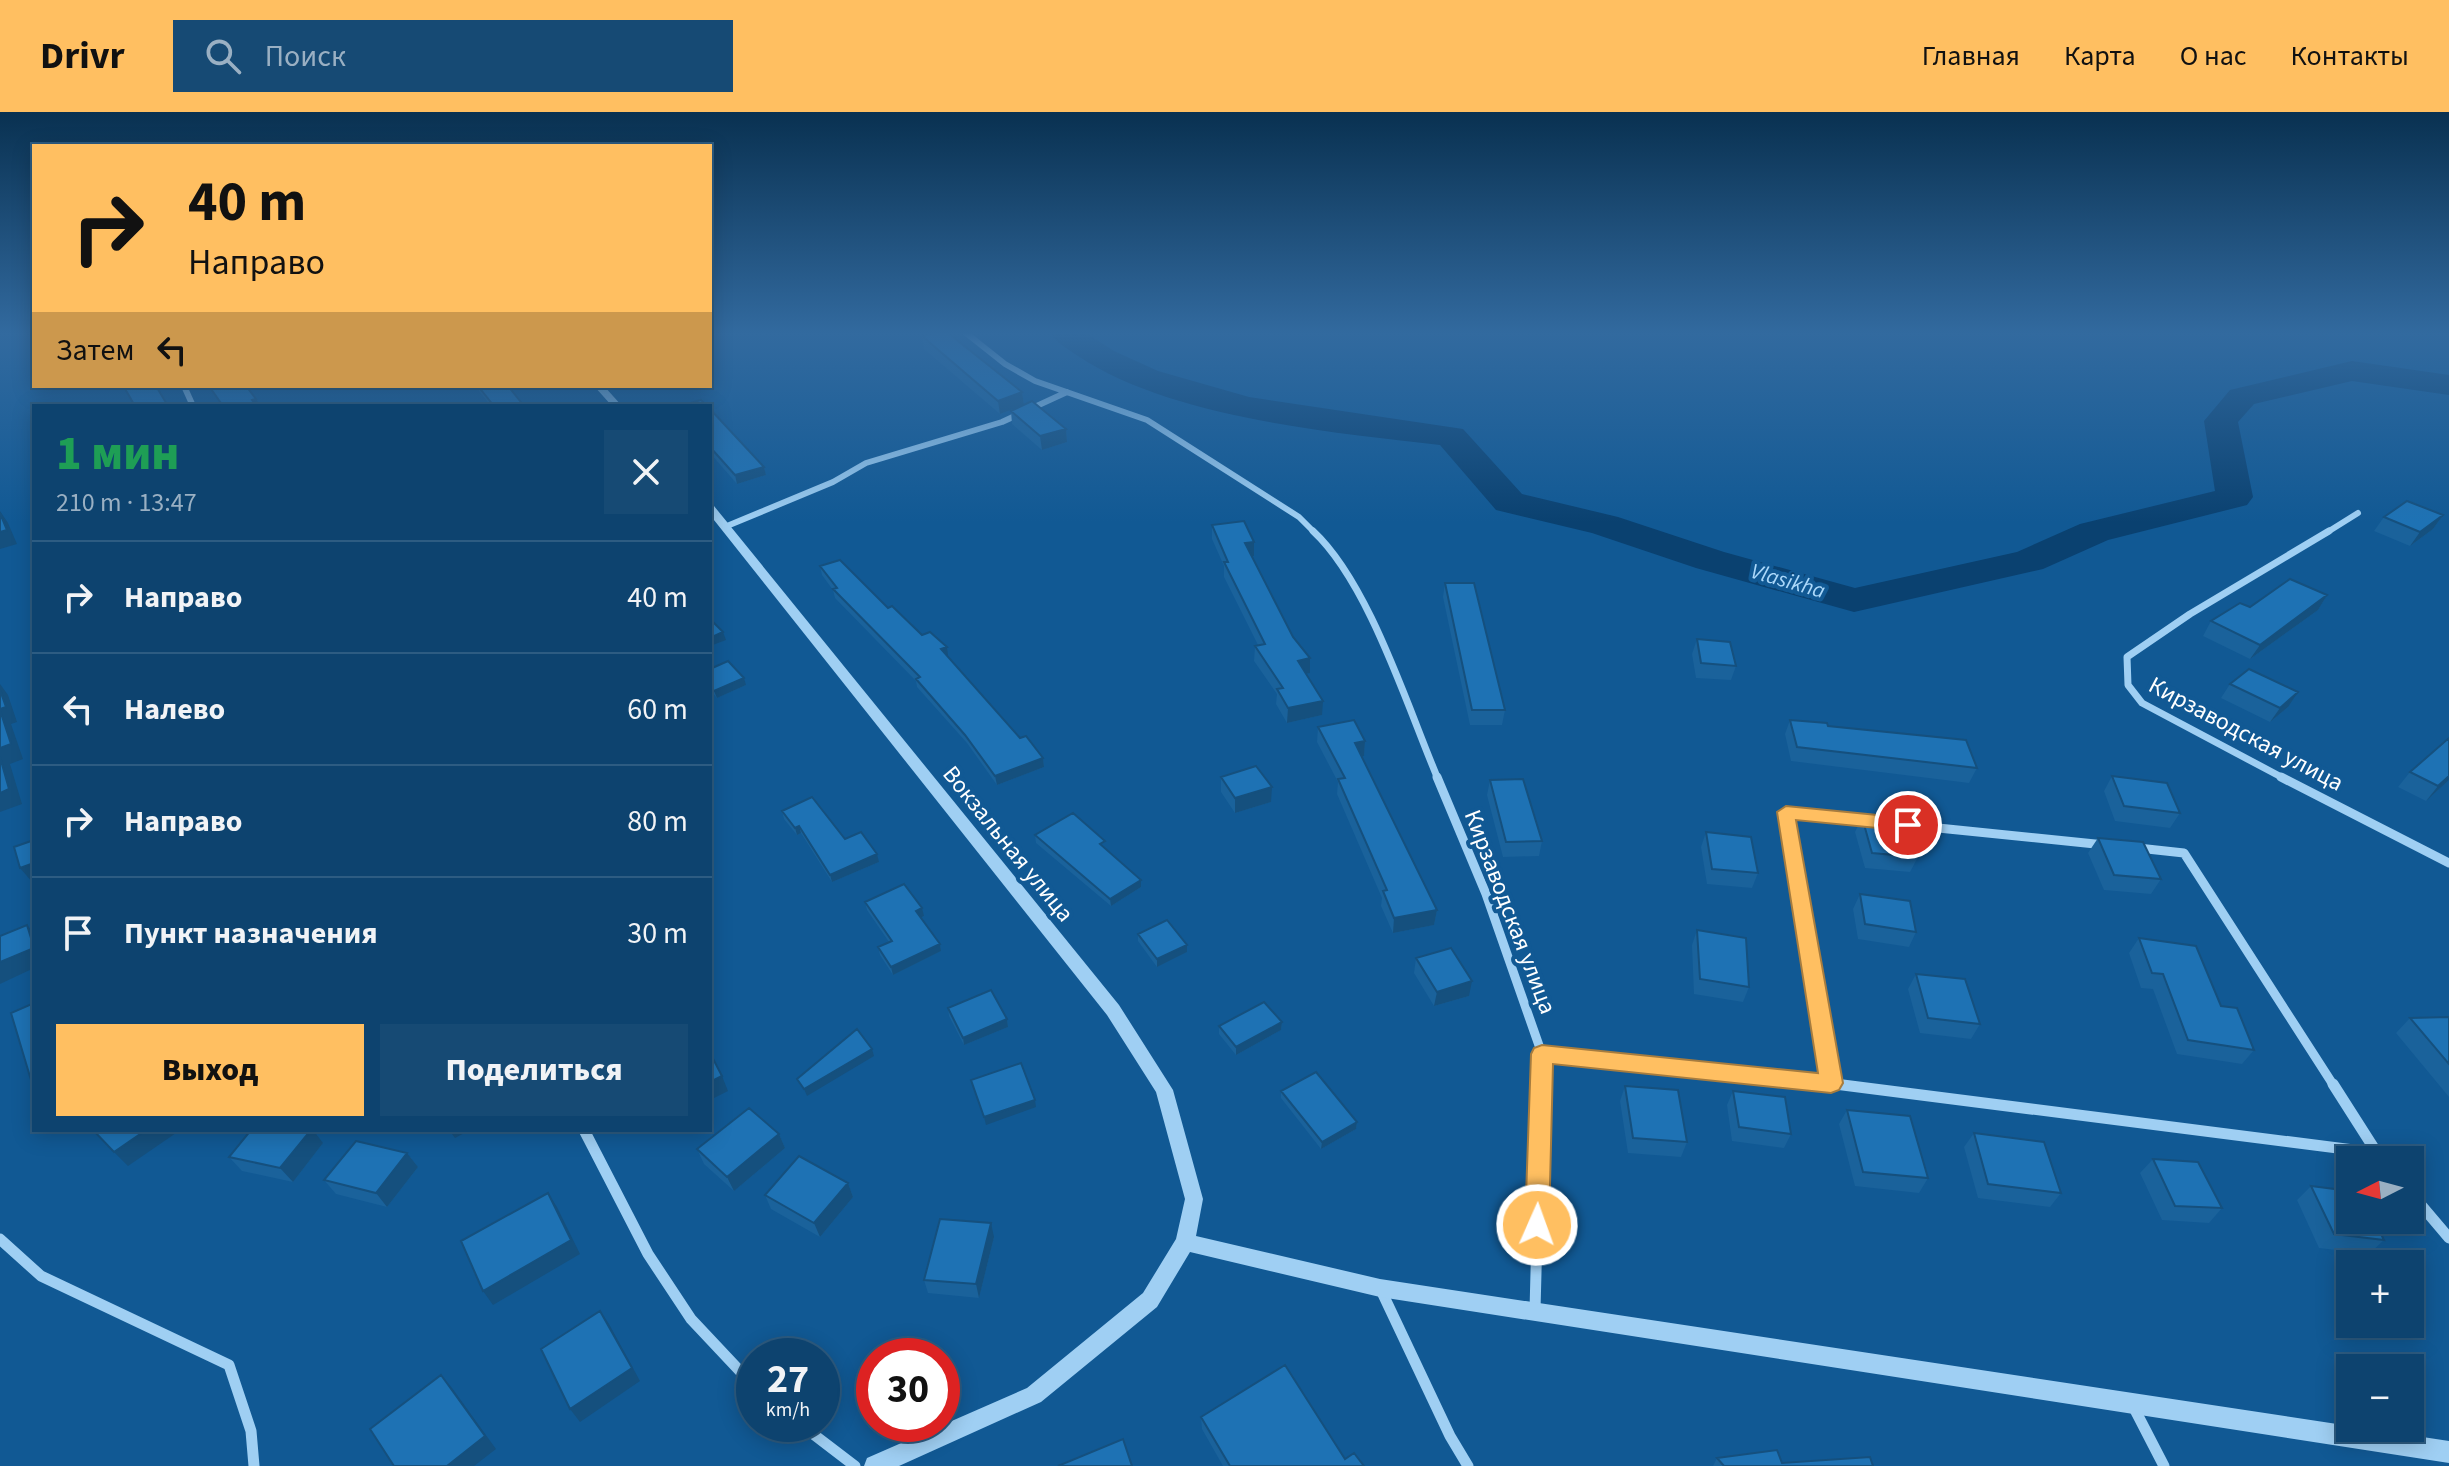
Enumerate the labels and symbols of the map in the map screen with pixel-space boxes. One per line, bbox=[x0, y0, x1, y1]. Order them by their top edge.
water label: Vlasikha bbox=[1747, 555, 1829, 607]
street label: Кирзаводская улица bbox=[2142, 668, 2350, 800]
street label: Вокзальная улица bbox=[934, 758, 1082, 930]
pin bbox=[1874, 791, 1942, 859]
street label: Кирзаводская улица bbox=[1455, 805, 1565, 1019]
north arrow bbox=[2336, 1146, 2424, 1234]
position arrow bbox=[1495, 1183, 1579, 1267]
speed limit sign: 30 bbox=[856, 1338, 960, 1442]

